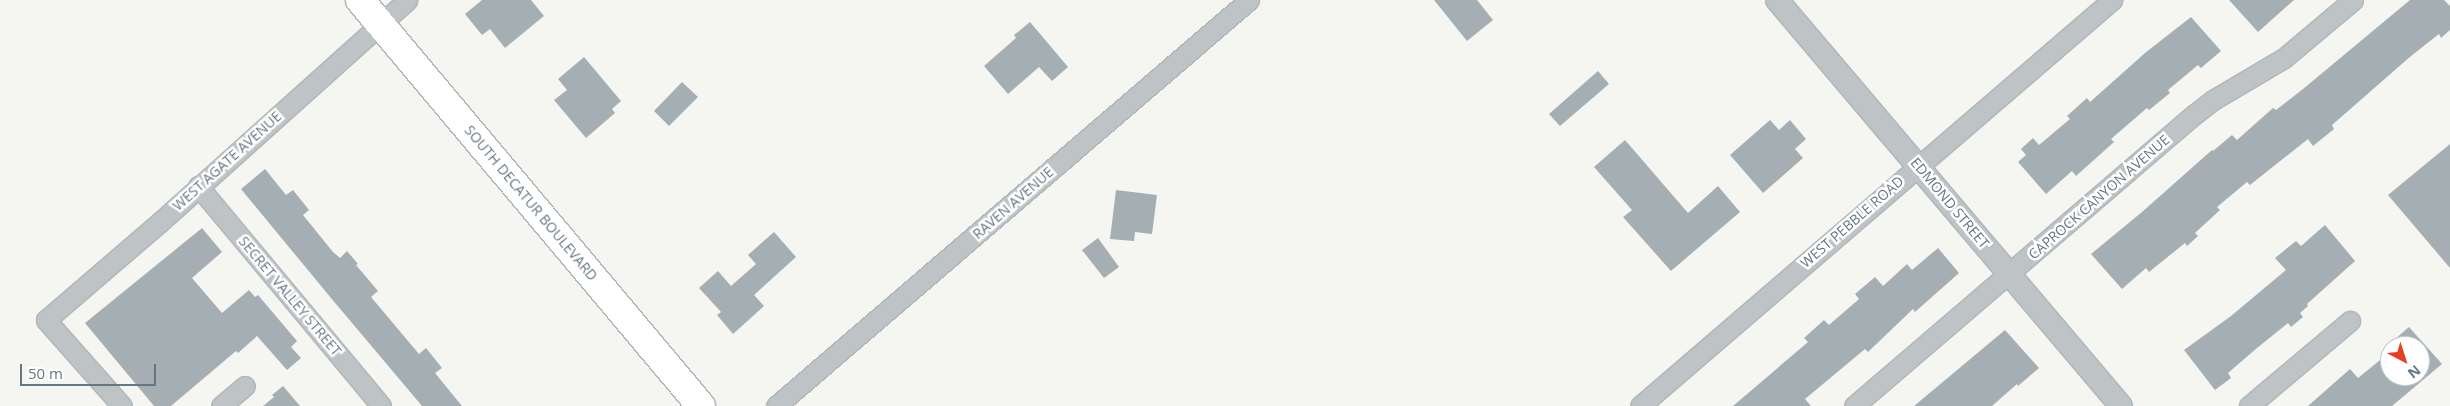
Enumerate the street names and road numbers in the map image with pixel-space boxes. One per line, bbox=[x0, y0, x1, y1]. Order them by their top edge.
street label: WEST AGATE AVENUE bbox=[169, 108, 285, 214]
street label: SOUTH DECATUR BOULEVARD bbox=[461, 122, 601, 284]
street label: CAPROCK CANYON AVENUE bbox=[2025, 131, 2173, 263]
street label: EDMOND STREET bbox=[1907, 154, 1993, 252]
street label: RAVEN AVENUE bbox=[969, 163, 1057, 243]
street label: WEST PEBBLE ROAD bbox=[1797, 173, 1907, 271]
street label: SECRET VALLEY STREET bbox=[235, 233, 345, 359]

